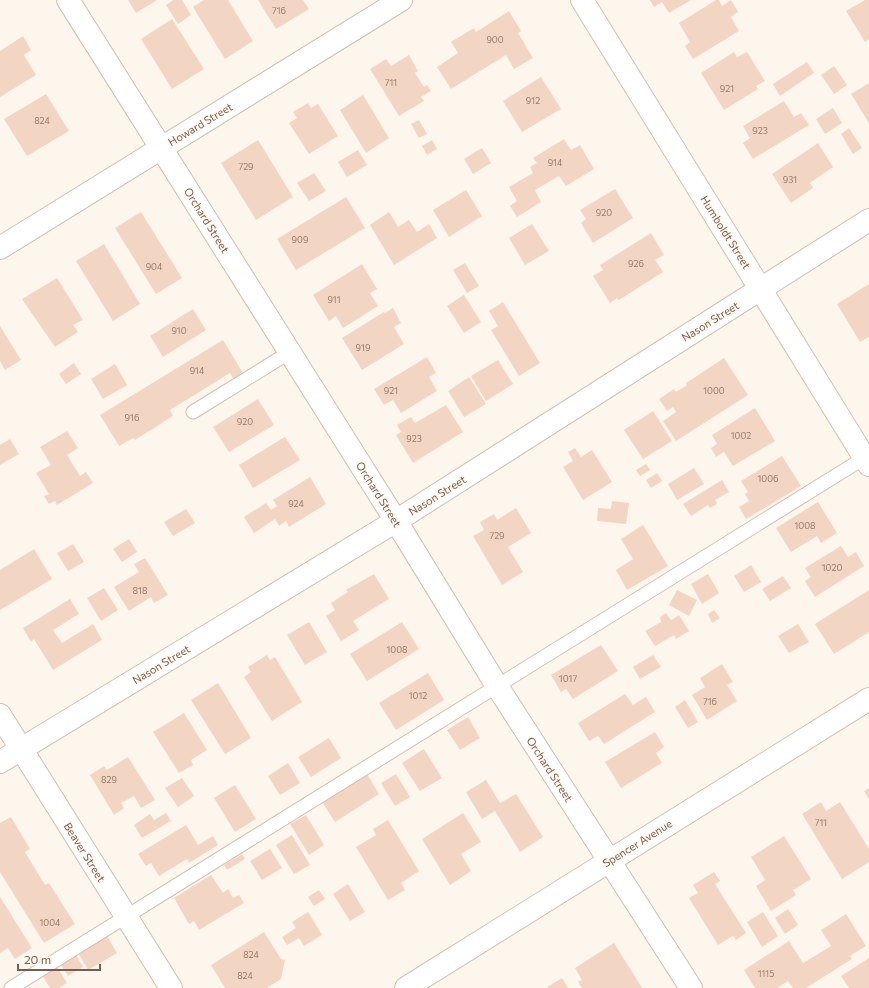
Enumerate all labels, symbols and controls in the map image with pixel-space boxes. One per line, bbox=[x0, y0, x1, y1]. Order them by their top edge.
house number: 716 bbox=[272, 5, 286, 16]
house number: 900 bbox=[486, 34, 504, 45]
house number: 711 bbox=[385, 77, 397, 88]
house number: 921 bbox=[720, 83, 734, 94]
house number: 912 bbox=[526, 95, 540, 106]
street label: Howard Street bbox=[165, 99, 235, 148]
house number: 824 bbox=[34, 115, 50, 126]
house number: 923 bbox=[752, 125, 768, 136]
house number: 914 bbox=[548, 157, 563, 168]
house number: 729 bbox=[238, 161, 254, 172]
house number: 931 bbox=[783, 174, 797, 185]
street label: Orchard Street bbox=[182, 185, 232, 255]
street label: Humboldt Street bbox=[698, 193, 754, 271]
house number: 920 bbox=[596, 207, 612, 218]
house number: 909 bbox=[292, 234, 308, 245]
house number: 926 bbox=[628, 258, 644, 269]
house number: 904 bbox=[146, 261, 163, 272]
house number: 911 bbox=[327, 294, 341, 305]
street label: Nason Street bbox=[679, 298, 741, 344]
house number: 910 bbox=[171, 325, 187, 336]
house number: 919 bbox=[356, 342, 370, 353]
house number: 914 bbox=[190, 365, 205, 376]
house number: 921 bbox=[384, 385, 398, 396]
house number: 1000 bbox=[703, 385, 725, 396]
house number: 916 bbox=[125, 412, 139, 423]
house number: 920 bbox=[237, 416, 253, 427]
house number: 1002 bbox=[731, 430, 751, 441]
house number: 923 bbox=[406, 433, 422, 444]
street label: Orchard Street bbox=[354, 459, 404, 529]
street label: Nason Street bbox=[406, 472, 468, 518]
house number: 1006 bbox=[757, 473, 779, 484]
house number: 924 bbox=[288, 498, 304, 509]
house number: 1008 bbox=[794, 520, 816, 531]
house number: 729 bbox=[489, 530, 505, 541]
house number: 1020 bbox=[822, 562, 842, 573]
house number: 818 bbox=[133, 585, 147, 596]
street label: Nason Street bbox=[130, 641, 193, 686]
house number: 1008 bbox=[386, 644, 408, 655]
house number: 1017 bbox=[559, 673, 577, 684]
house number: 1012 bbox=[409, 690, 427, 701]
house number: 716 bbox=[703, 696, 717, 707]
street label: Orchard Street bbox=[524, 734, 576, 804]
house number: 829 bbox=[101, 774, 117, 785]
street label: Spencer Avenue bbox=[600, 816, 674, 870]
house number: 711 bbox=[815, 817, 827, 828]
street label: Beaver Street bbox=[62, 820, 109, 884]
house number: 1004 bbox=[40, 917, 61, 928]
scale bar bbox=[18, 946, 100, 972]
house number: 824 bbox=[243, 949, 259, 960]
text: 20 m bbox=[24, 952, 51, 966]
house number: 1115 bbox=[758, 968, 774, 979]
house number: 824 bbox=[237, 970, 253, 981]

